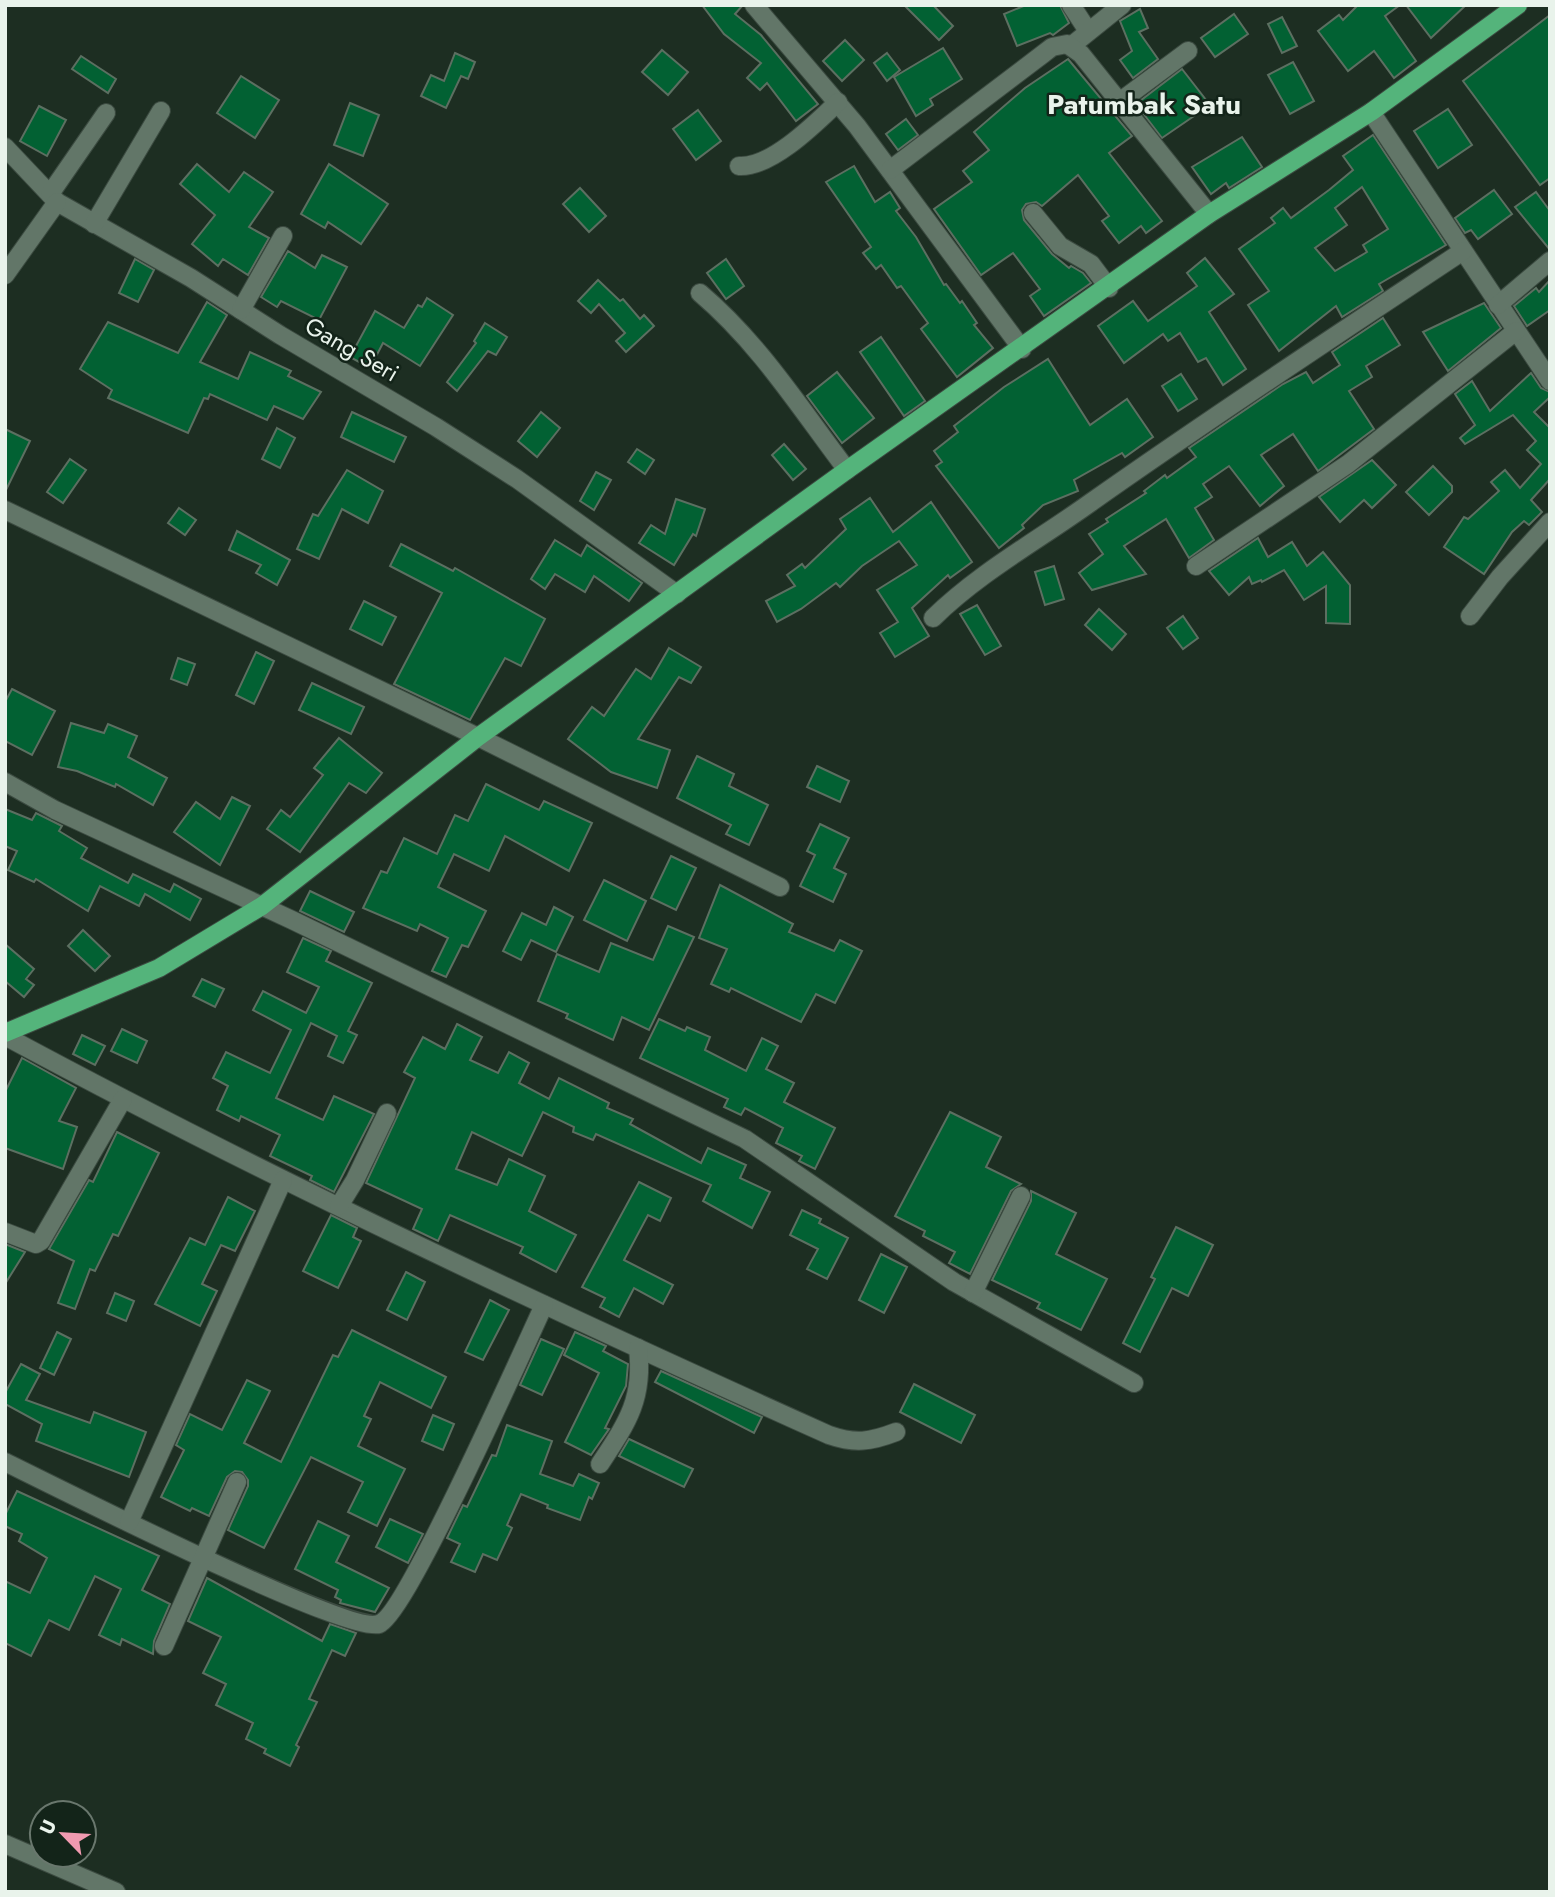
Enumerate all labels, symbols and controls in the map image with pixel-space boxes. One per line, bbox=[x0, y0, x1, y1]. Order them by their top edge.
district label: Patumbak Satu bbox=[1047, 84, 1241, 125]
street label: Gang Seri bbox=[298, 308, 406, 390]
north arrow bbox=[28, 1799, 98, 1869]
text: U bbox=[33, 1815, 63, 1839]

